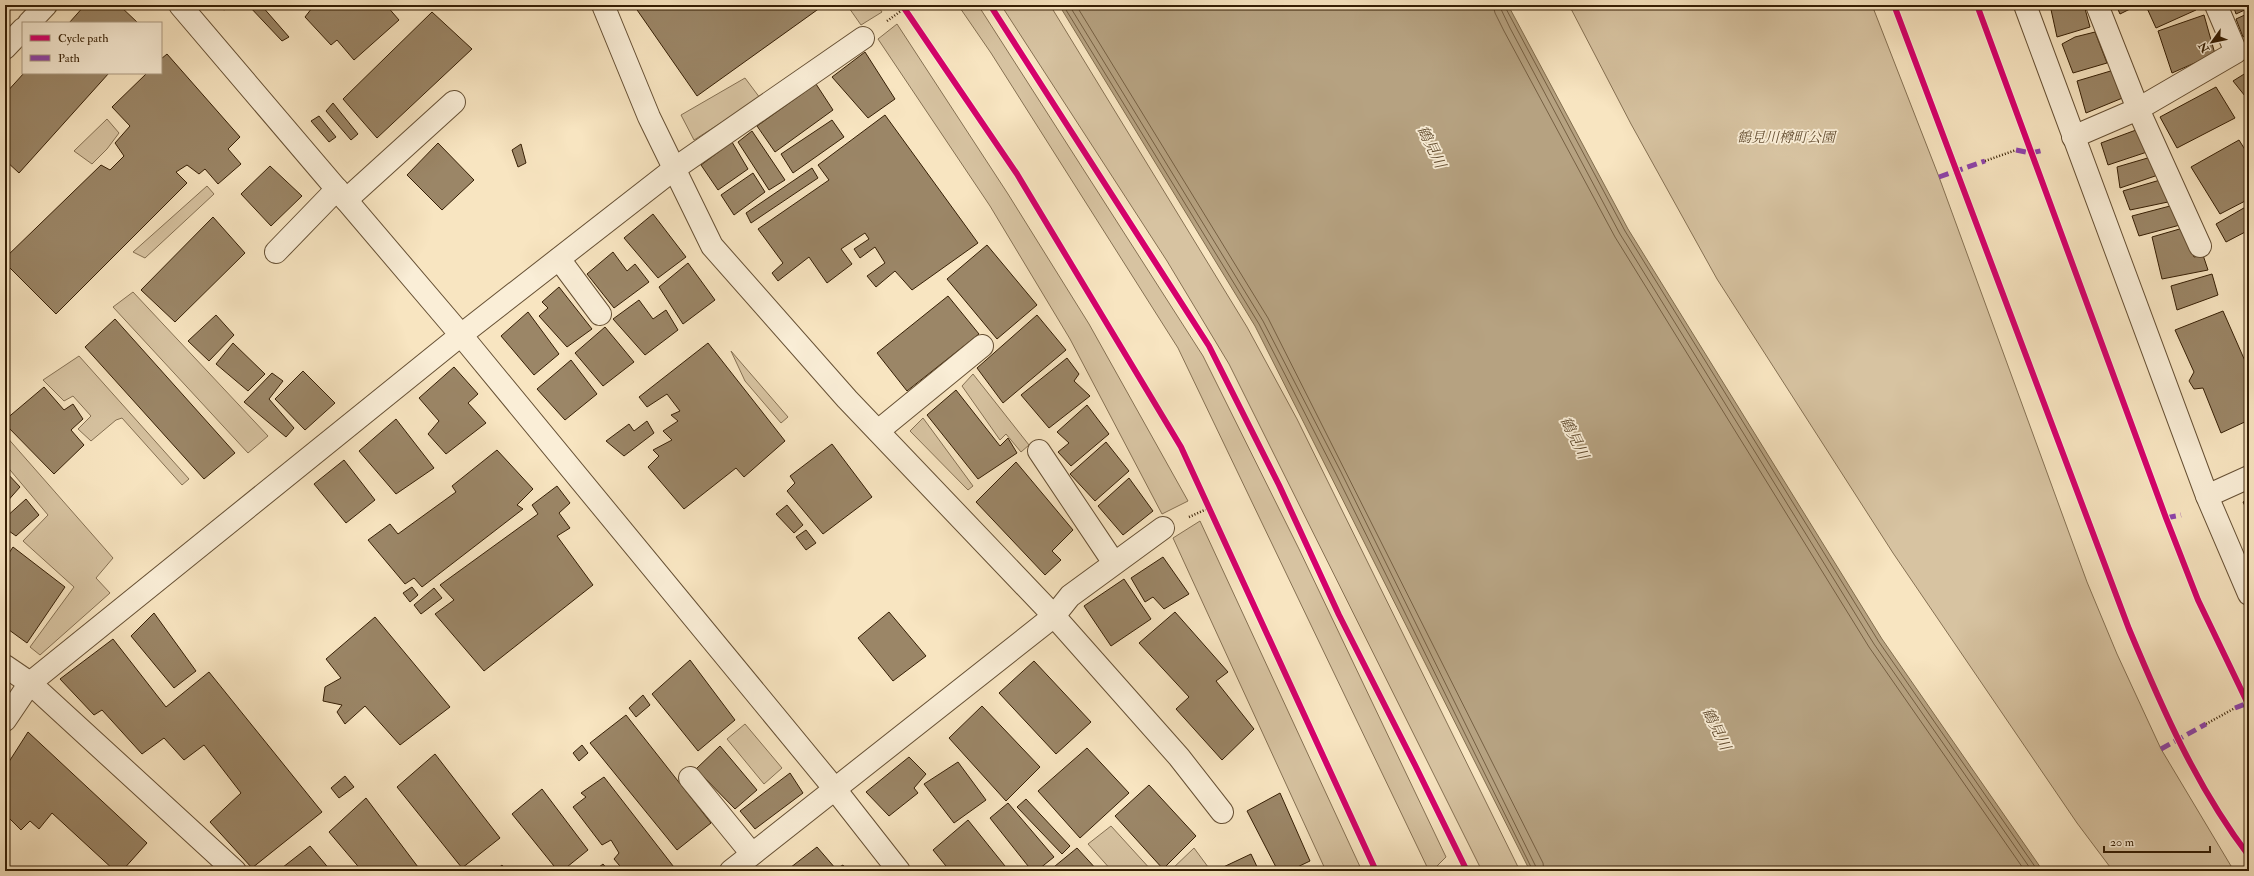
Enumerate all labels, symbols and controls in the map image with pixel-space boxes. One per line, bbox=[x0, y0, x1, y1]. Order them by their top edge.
legend bbox=[22, 22, 162, 74]
north arrow bbox=[2192, 22, 2232, 62]
text: Cycle path bbox=[58, 31, 109, 46]
text: N bbox=[2195, 39, 2213, 56]
text: Path bbox=[58, 51, 81, 66]
water label: 鶴見川 bbox=[1413, 123, 1450, 173]
park label: 鶴見川樽町公園 bbox=[1737, 129, 1837, 146]
water label: 鶴見川 bbox=[1556, 414, 1593, 464]
water label: 鶴見川 bbox=[1698, 705, 1735, 755]
scale bar bbox=[2104, 828, 2210, 854]
text: 20 m bbox=[2110, 835, 2135, 850]

